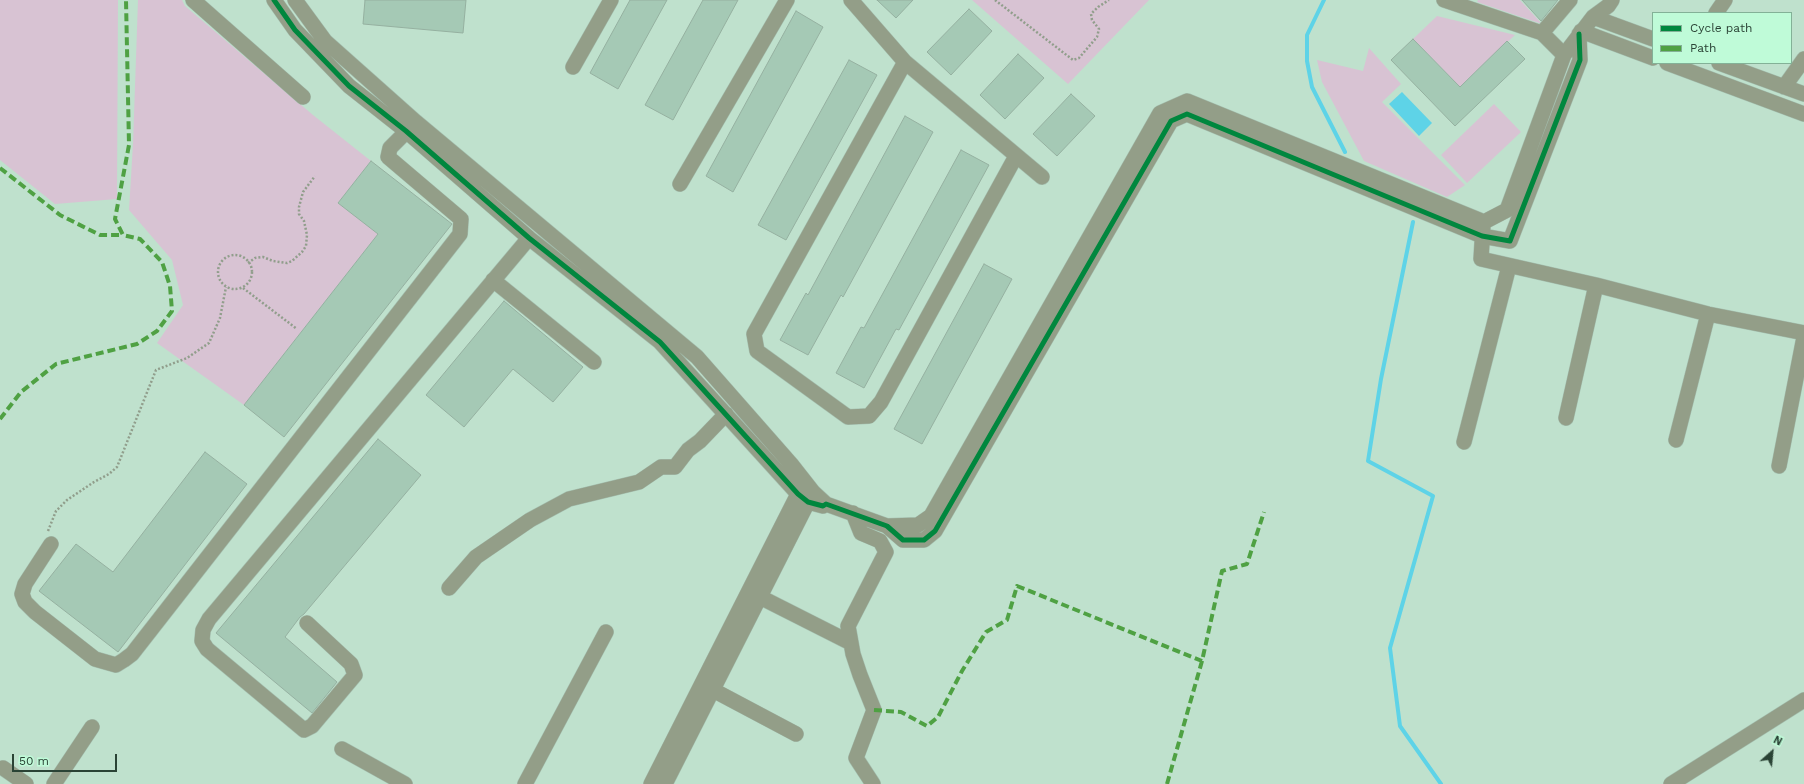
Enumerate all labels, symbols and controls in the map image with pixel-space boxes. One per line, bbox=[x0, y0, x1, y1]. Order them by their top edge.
legend bbox=[1652, 12, 1792, 64]
text: Cycle path bbox=[1690, 21, 1752, 35]
text: Path bbox=[1690, 41, 1716, 55]
north arrow bbox=[1752, 732, 1792, 772]
text: N bbox=[1771, 733, 1784, 749]
scale bar bbox=[14, 746, 119, 772]
text: 50 m bbox=[19, 754, 49, 768]

